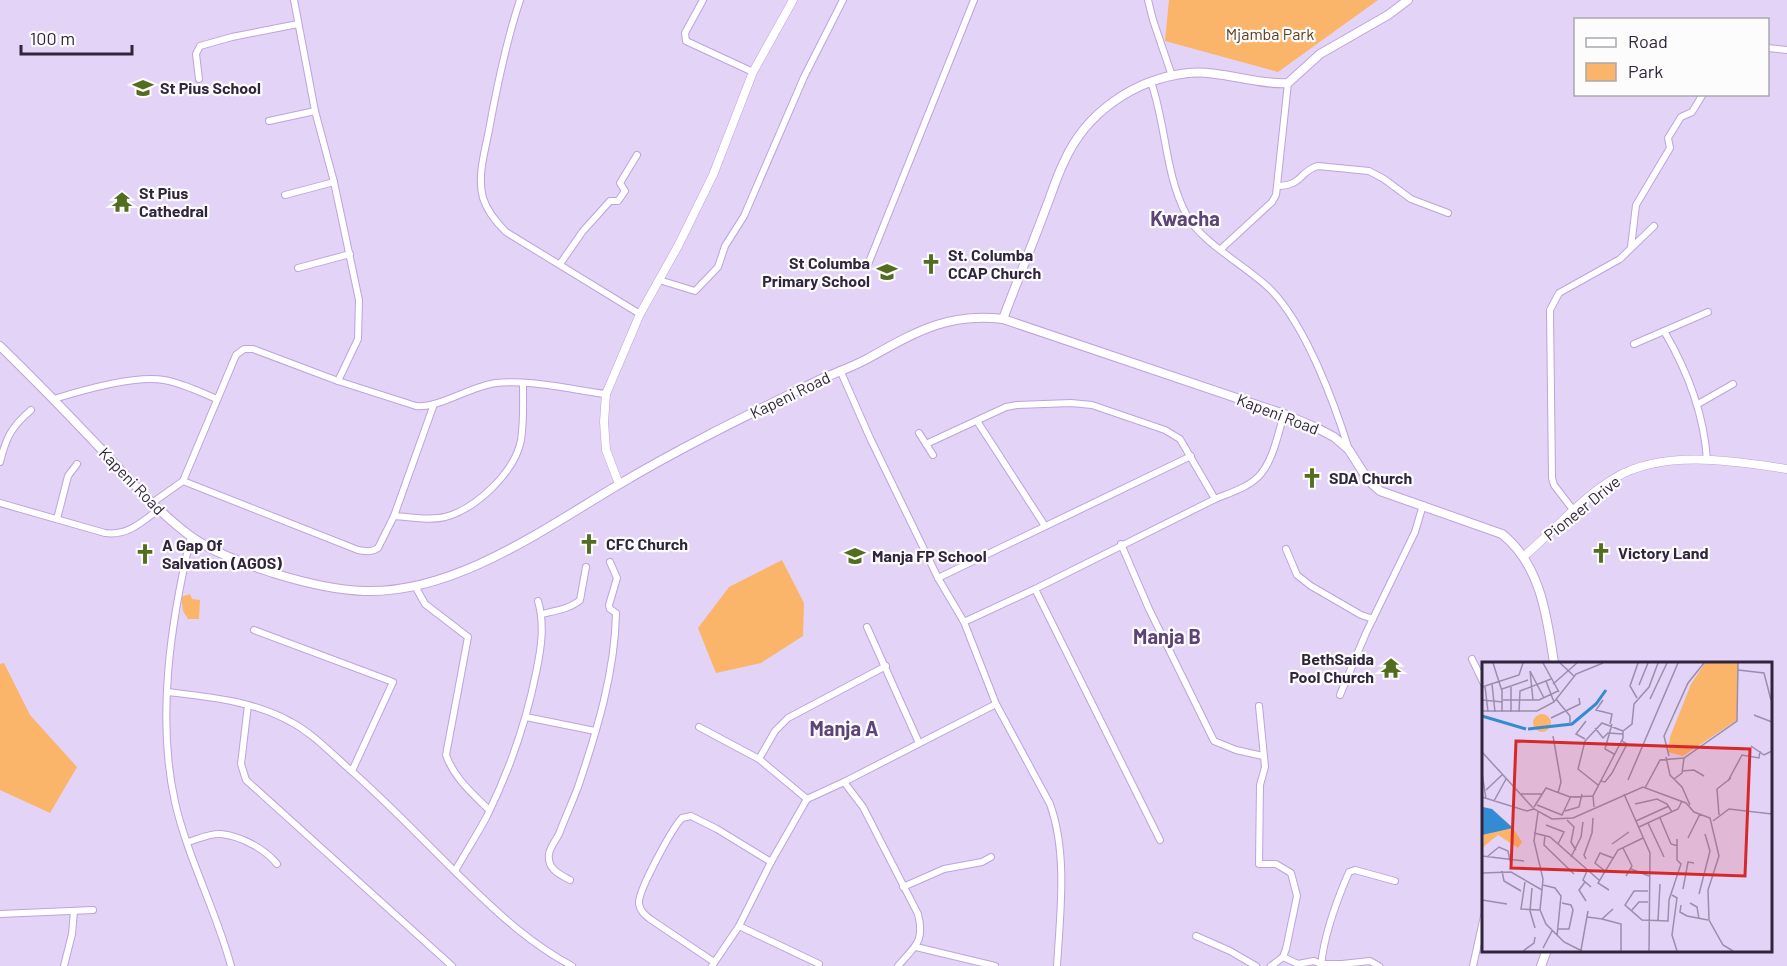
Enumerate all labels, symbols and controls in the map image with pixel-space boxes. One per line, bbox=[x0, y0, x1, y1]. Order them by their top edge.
scale bar bbox=[21, 18, 132, 56]
legend bbox=[1574, 18, 1769, 96]
park label: Mjamba Park bbox=[1226, 24, 1314, 43]
text: 100 m bbox=[30, 27, 75, 49]
text: Road bbox=[1628, 30, 1668, 52]
text: Park bbox=[1628, 60, 1663, 82]
school or university icon: St Pius School bbox=[131, 76, 155, 100]
place label: St Pius School bbox=[160, 78, 261, 97]
place label: St Pius Cathedral bbox=[139, 183, 208, 220]
temple icon: St Pius Cathedral bbox=[110, 190, 134, 214]
district label: Kwacha bbox=[1150, 206, 1220, 230]
place label: St. Columba CCAP Church bbox=[948, 245, 1041, 282]
church icon: St. Columba CCAP Church bbox=[919, 252, 943, 276]
place label: St Columba Primary School bbox=[762, 253, 870, 290]
school or university icon: St Columba Primary School bbox=[875, 260, 899, 284]
street label: Kapeni Road bbox=[747, 367, 833, 422]
street label: Kapeni Road bbox=[1234, 389, 1322, 438]
street label: Kapeni Road bbox=[95, 443, 169, 518]
church icon: SDA Church bbox=[1300, 466, 1324, 490]
place label: SDA Church bbox=[1329, 468, 1412, 487]
street label: Pioneer Drive bbox=[1540, 471, 1624, 544]
church icon: CFC Church bbox=[577, 532, 601, 556]
place label: CFC Church bbox=[606, 534, 688, 553]
place label: A Gap Of Salvation (AGOS) bbox=[162, 535, 282, 572]
church icon: Victory Land bbox=[1589, 541, 1613, 565]
church icon: A Gap Of Salvation (AGOS) bbox=[133, 542, 157, 566]
place label: Victory Land bbox=[1618, 543, 1708, 562]
school or university icon: Manja FP School bbox=[843, 544, 867, 568]
place label: Manja FP School bbox=[872, 546, 987, 565]
district label: Manja B bbox=[1133, 624, 1201, 648]
place label: BethSaida Pool Church bbox=[1290, 649, 1374, 686]
temple icon: BethSaida Pool Church bbox=[1379, 656, 1403, 680]
inset map bbox=[1482, 662, 1772, 951]
district label: Manja A bbox=[810, 716, 878, 740]

